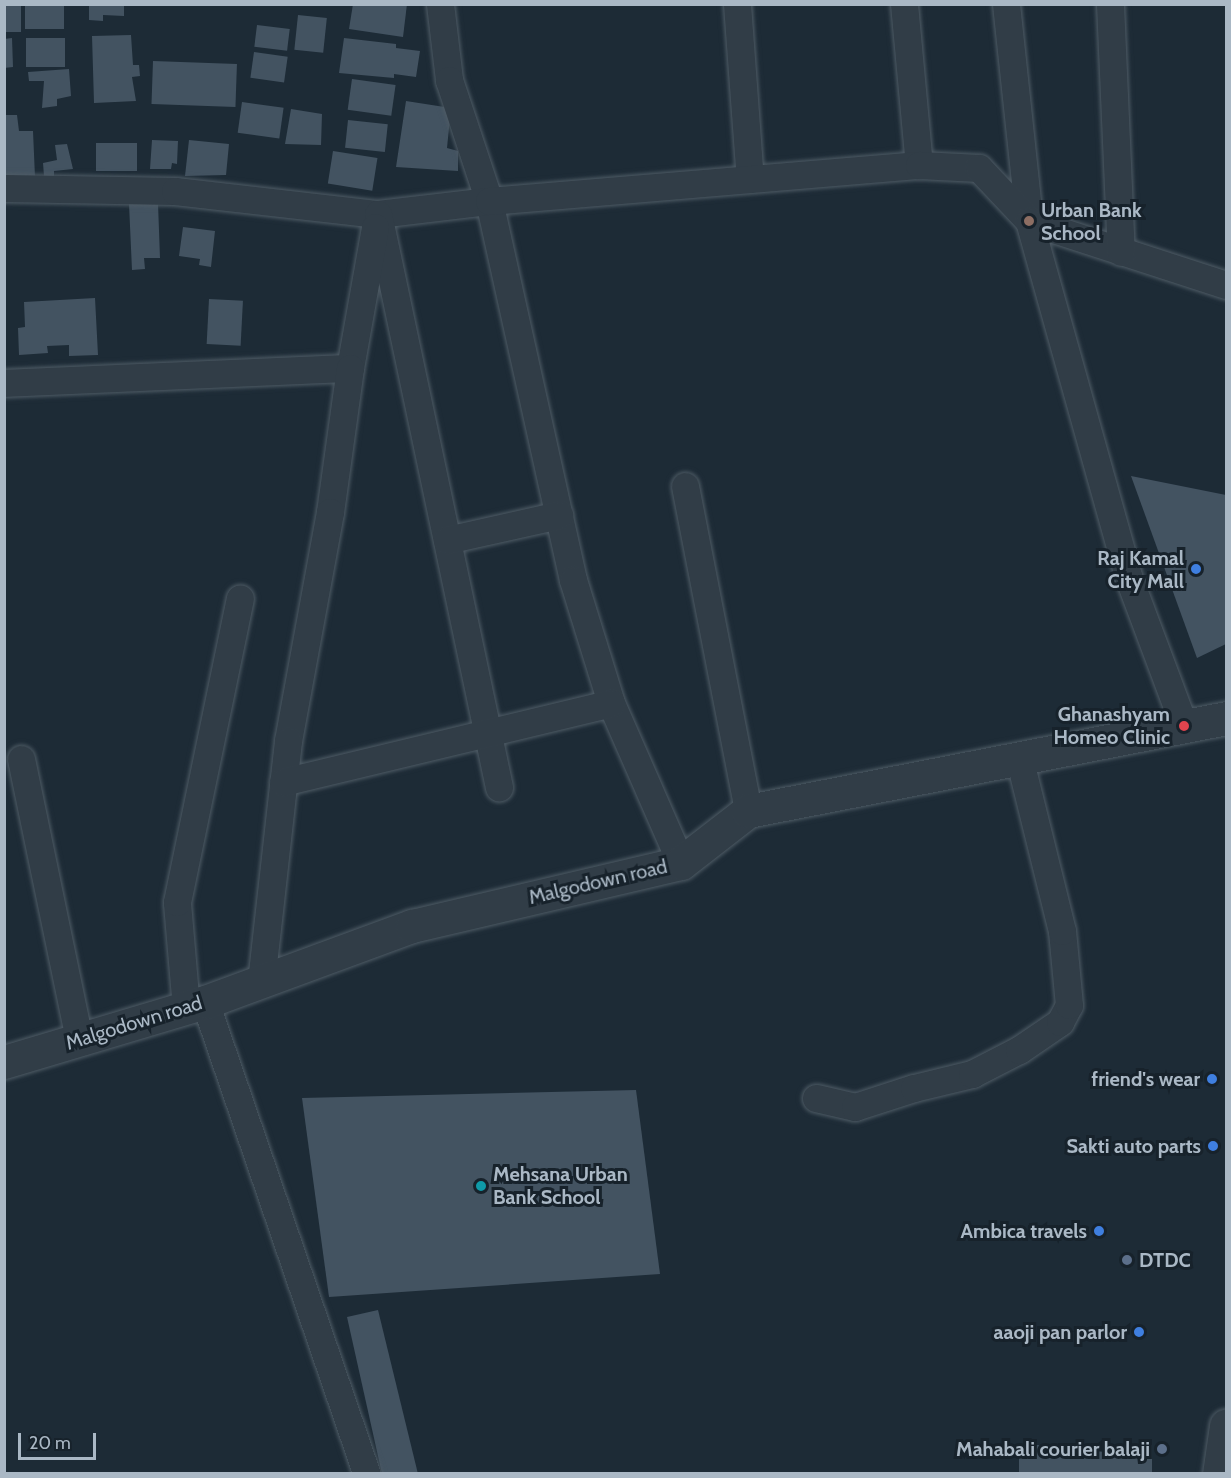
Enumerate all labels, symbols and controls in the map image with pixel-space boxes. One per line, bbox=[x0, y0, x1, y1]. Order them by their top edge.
place label: Urban Bank School bbox=[1041, 198, 1142, 245]
marker: Urban Bank School bbox=[1022, 214, 1036, 228]
place label: Raj Kamal City Mall bbox=[1097, 546, 1184, 593]
marker: Raj Kamal City Mall bbox=[1189, 562, 1203, 576]
place label: Ghanashyam Homeo Clinic bbox=[1054, 702, 1170, 749]
marker: Ghanashyam Homeo Clinic bbox=[1175, 717, 1193, 735]
street label: Malgodown road bbox=[526, 854, 670, 910]
street label: Malgodown road bbox=[63, 991, 205, 1055]
place label: friend's wear bbox=[1091, 1067, 1200, 1091]
marker: friend's wear bbox=[1205, 1072, 1219, 1086]
place label: Sakti auto parts bbox=[1067, 1134, 1201, 1158]
marker: Sakti auto parts bbox=[1206, 1139, 1220, 1153]
place label: Mehsana Urban Bank School bbox=[493, 1162, 628, 1209]
marker: Mehsana Urban Bank School bbox=[474, 1179, 488, 1193]
place label: Ambica travels bbox=[961, 1219, 1087, 1243]
marker: Ambica travels bbox=[1092, 1224, 1106, 1238]
place label: DTDC bbox=[1139, 1248, 1191, 1272]
marker: DTDC bbox=[1120, 1253, 1134, 1267]
place label: aaoji pan parlor bbox=[993, 1320, 1127, 1344]
marker: aaoji pan parlor bbox=[1132, 1325, 1146, 1339]
scale bar bbox=[21, 1421, 99, 1459]
text: 20 m bbox=[29, 1432, 71, 1454]
place label: Mahabali courier balaji bbox=[956, 1437, 1150, 1461]
marker: Mahabali courier balaji bbox=[1155, 1442, 1169, 1456]

